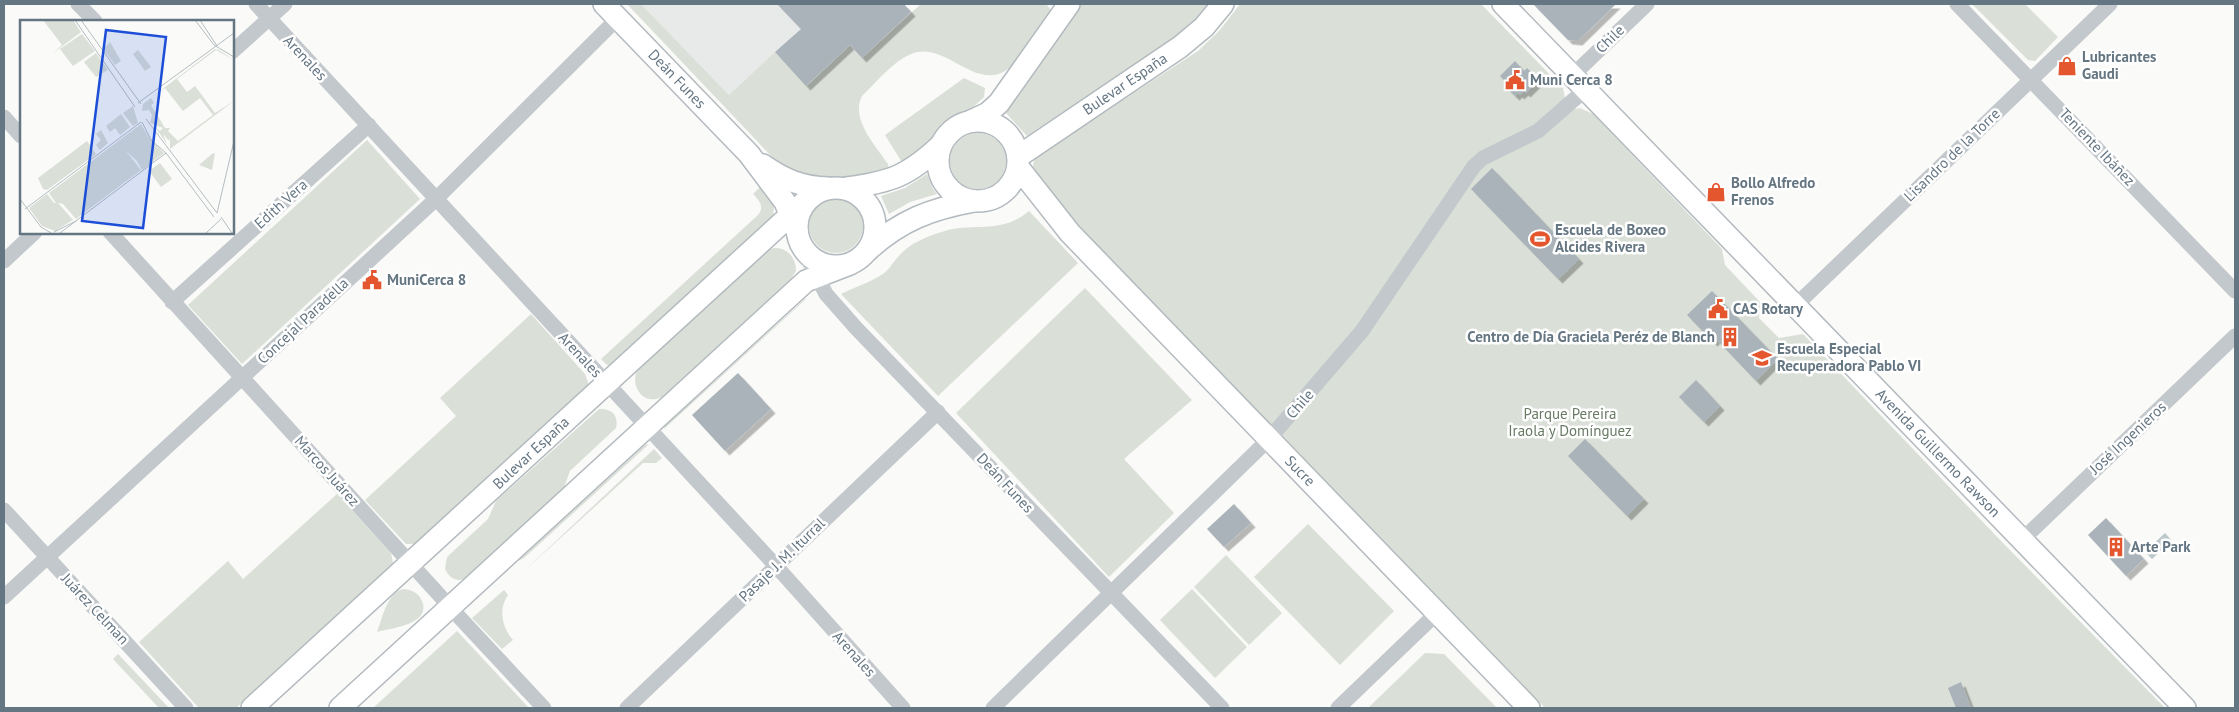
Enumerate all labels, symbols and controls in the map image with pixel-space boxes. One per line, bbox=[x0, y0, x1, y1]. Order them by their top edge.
inset map bbox=[20, 20, 234, 234]
street label: Chile bbox=[1591, 20, 1628, 57]
street label: Arenales bbox=[280, 31, 331, 84]
street label: Deán Funes bbox=[644, 45, 710, 112]
place label: Lubricantes Gaudi bbox=[2082, 47, 2156, 83]
street label: Bulevar España bbox=[1079, 48, 1171, 119]
shop icon: Lubricantes Gaudi bbox=[2056, 55, 2078, 77]
public building icon: Muni Cerca 8 bbox=[1504, 69, 1526, 91]
place label: Muni Cerca 8 bbox=[1530, 70, 1613, 89]
street label: Lisandro de la Torre bbox=[1900, 104, 2004, 205]
street label: Teniente Ibáñez bbox=[2055, 104, 2139, 190]
place label: Bollo Alfredo Frenos bbox=[1731, 173, 1815, 209]
street label: Edith Vera bbox=[250, 175, 311, 232]
shop icon: Bollo Alfredo Frenos bbox=[1705, 181, 1727, 203]
place label: Escuela de Boxeo Alcides Rivera bbox=[1555, 220, 1666, 256]
sports icon: Escuela de Boxeo Alcides Rivera bbox=[1529, 228, 1551, 250]
public building icon: MuniCerca 8 bbox=[361, 269, 383, 291]
place label: MuniCerca 8 bbox=[387, 270, 466, 289]
street label: Concejal Paradella bbox=[253, 273, 352, 368]
public building icon: CAS Rotary bbox=[1707, 298, 1729, 320]
place label: CAS Rotary bbox=[1733, 299, 1804, 318]
building icon: Centro de Día Graciela Peréz de Blanch bbox=[1719, 326, 1741, 348]
place label: Centro de Día Graciela Peréz de Blanch bbox=[1467, 327, 1715, 346]
street label: Arenales bbox=[555, 328, 606, 381]
place label: Escuela Especial Recuperadora Pablo VI bbox=[1777, 339, 1921, 375]
school or university icon: Escuela Especial Recuperadora Pablo VI bbox=[1751, 347, 1773, 369]
street label: Avenida Guillermo Rawson bbox=[1872, 384, 2005, 521]
street label: Chile bbox=[1282, 385, 1318, 422]
street label: José Ingenieros bbox=[2085, 397, 2170, 479]
park label: Parque Pereira Iraola y Domínguez bbox=[1508, 404, 1632, 440]
street label: Bulevar España bbox=[488, 412, 573, 493]
street label: Marcos Juárez bbox=[291, 431, 364, 510]
street label: Deán Funes bbox=[973, 449, 1038, 517]
street label: Sucre bbox=[1281, 451, 1320, 490]
street label: Pasaje J. M. Iturral bbox=[735, 513, 829, 606]
building icon: Arte Park bbox=[2105, 536, 2127, 558]
place label: Arte Park bbox=[2131, 537, 2191, 556]
street label: Juárez Celman bbox=[57, 568, 133, 648]
street label: Arenales bbox=[829, 627, 880, 681]

